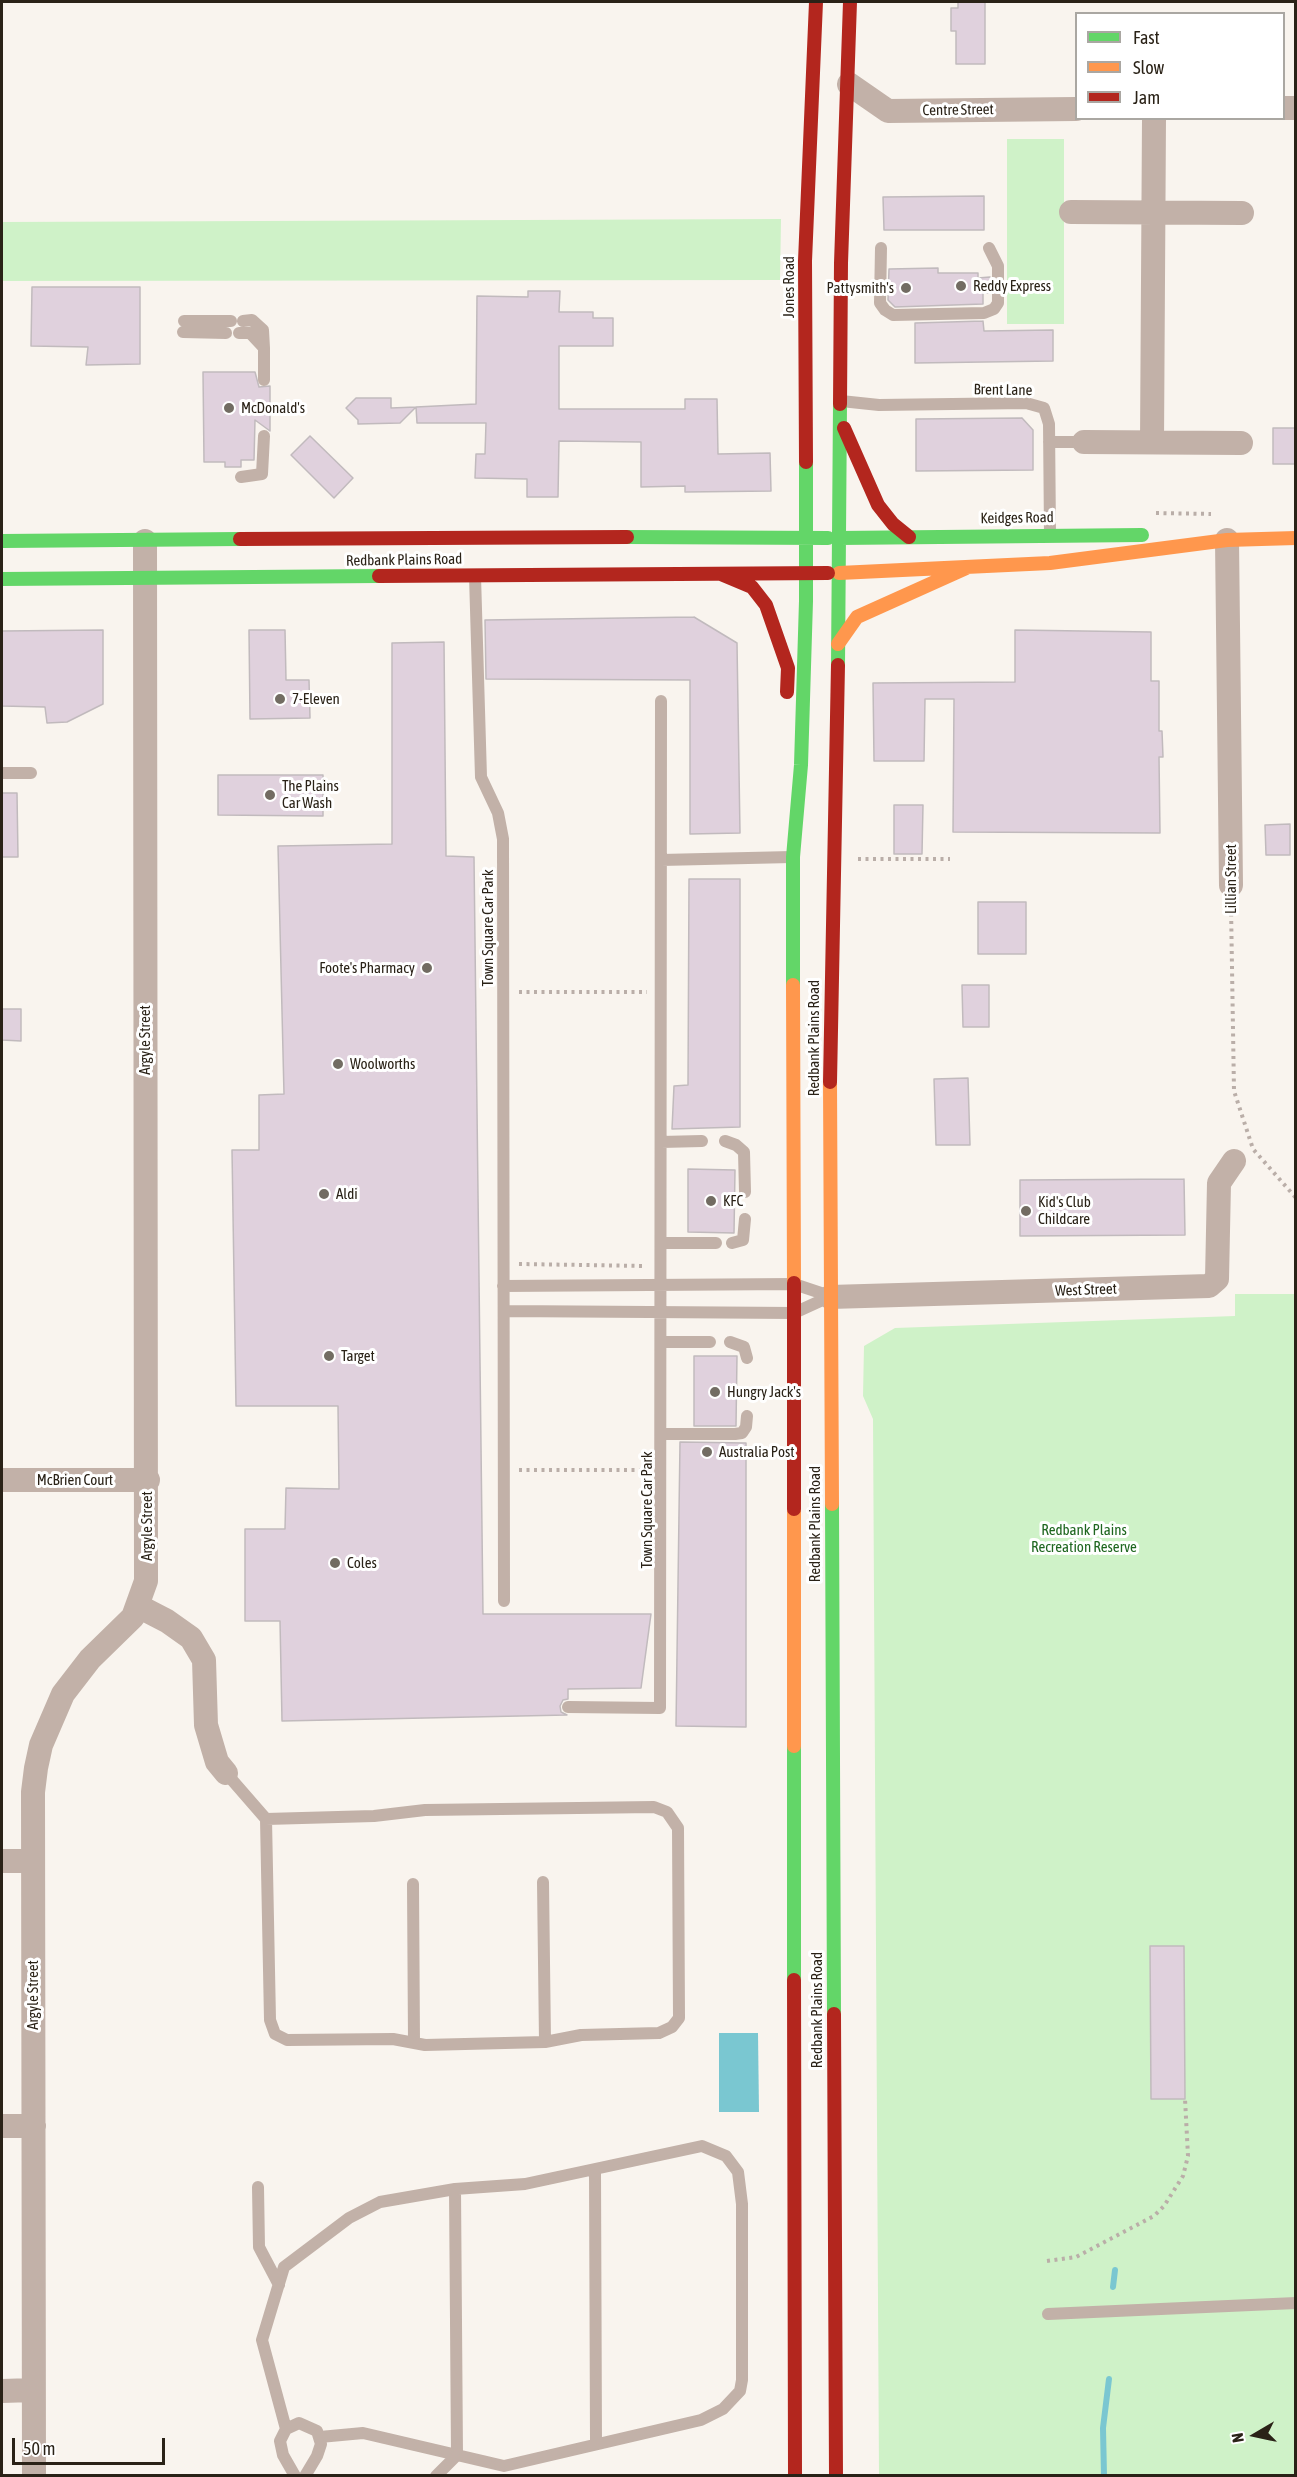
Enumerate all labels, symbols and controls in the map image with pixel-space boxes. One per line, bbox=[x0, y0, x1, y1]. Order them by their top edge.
legend bbox=[1075, 12, 1285, 120]
text: Fast bbox=[1133, 27, 1160, 48]
text: Slow bbox=[1133, 57, 1164, 78]
text: Jam bbox=[1133, 87, 1160, 108]
street label: Centre Street bbox=[922, 100, 994, 120]
street label: Jones Road bbox=[780, 256, 798, 318]
place label: Reddy Express bbox=[973, 277, 1051, 295]
place label: Pattysmith's bbox=[827, 279, 894, 297]
marker: Reddy Express bbox=[954, 279, 968, 293]
marker: Pattysmith's bbox=[899, 281, 913, 295]
street label: Brent Lane bbox=[973, 380, 1033, 400]
place label: McDonald's bbox=[241, 399, 305, 417]
marker: McDonald's bbox=[222, 401, 236, 415]
street label: Keidges Road bbox=[980, 508, 1054, 528]
street label: Redbank Plains Road bbox=[346, 550, 462, 570]
place label: 7-Eleven bbox=[292, 690, 340, 708]
marker: 7-Eleven bbox=[273, 692, 287, 706]
place label: The Plains Car Wash bbox=[282, 777, 339, 812]
marker: The Plains Car Wash bbox=[263, 788, 277, 802]
street label: Lillian Street bbox=[1222, 844, 1240, 914]
street label: Town Square Car Park bbox=[479, 869, 497, 987]
place label: Foote's Pharmacy bbox=[319, 959, 415, 977]
marker: Foote's Pharmacy bbox=[420, 961, 434, 975]
street label: Redbank Plains Road bbox=[805, 980, 823, 1096]
street label: Argyle Street bbox=[136, 1005, 154, 1075]
place label: Woolworths bbox=[350, 1055, 415, 1073]
marker: Woolworths bbox=[331, 1057, 345, 1071]
place label: Aldi bbox=[336, 1185, 358, 1203]
marker: Aldi bbox=[317, 1187, 331, 1201]
place label: KFC bbox=[723, 1192, 743, 1210]
place label: Kid's Club Childcare bbox=[1038, 1193, 1091, 1228]
marker: KFC bbox=[704, 1194, 718, 1208]
marker: Kid's Club Childcare bbox=[1019, 1204, 1033, 1218]
street label: West Street bbox=[1055, 1280, 1117, 1300]
place label: Target bbox=[341, 1347, 375, 1365]
marker: Target bbox=[322, 1349, 336, 1363]
place label: Hungry Jack's bbox=[727, 1383, 801, 1401]
marker: Hungry Jack's bbox=[708, 1385, 722, 1399]
place label: Australia Post bbox=[719, 1443, 795, 1461]
marker: Australia Post bbox=[700, 1445, 714, 1459]
street label: Town Square Car Park bbox=[638, 1451, 656, 1569]
street label: Redbank Plains Road bbox=[806, 1466, 824, 1582]
street label: McBrien Court bbox=[37, 1471, 113, 1489]
street label: Argyle Street bbox=[138, 1491, 156, 1561]
park label: Redbank Plains Recreation Reserve bbox=[1031, 1521, 1137, 1556]
place label: Coles bbox=[347, 1554, 377, 1572]
marker: Coles bbox=[328, 1556, 342, 1570]
street label: Redbank Plains Road bbox=[808, 1952, 826, 2068]
street label: Argyle Street bbox=[24, 1960, 42, 2030]
north arrow bbox=[1225, 2405, 1285, 2465]
scale bar bbox=[15, 2426, 168, 2464]
text: N bbox=[1228, 2432, 1247, 2444]
text: 50 m bbox=[23, 2438, 55, 2459]

